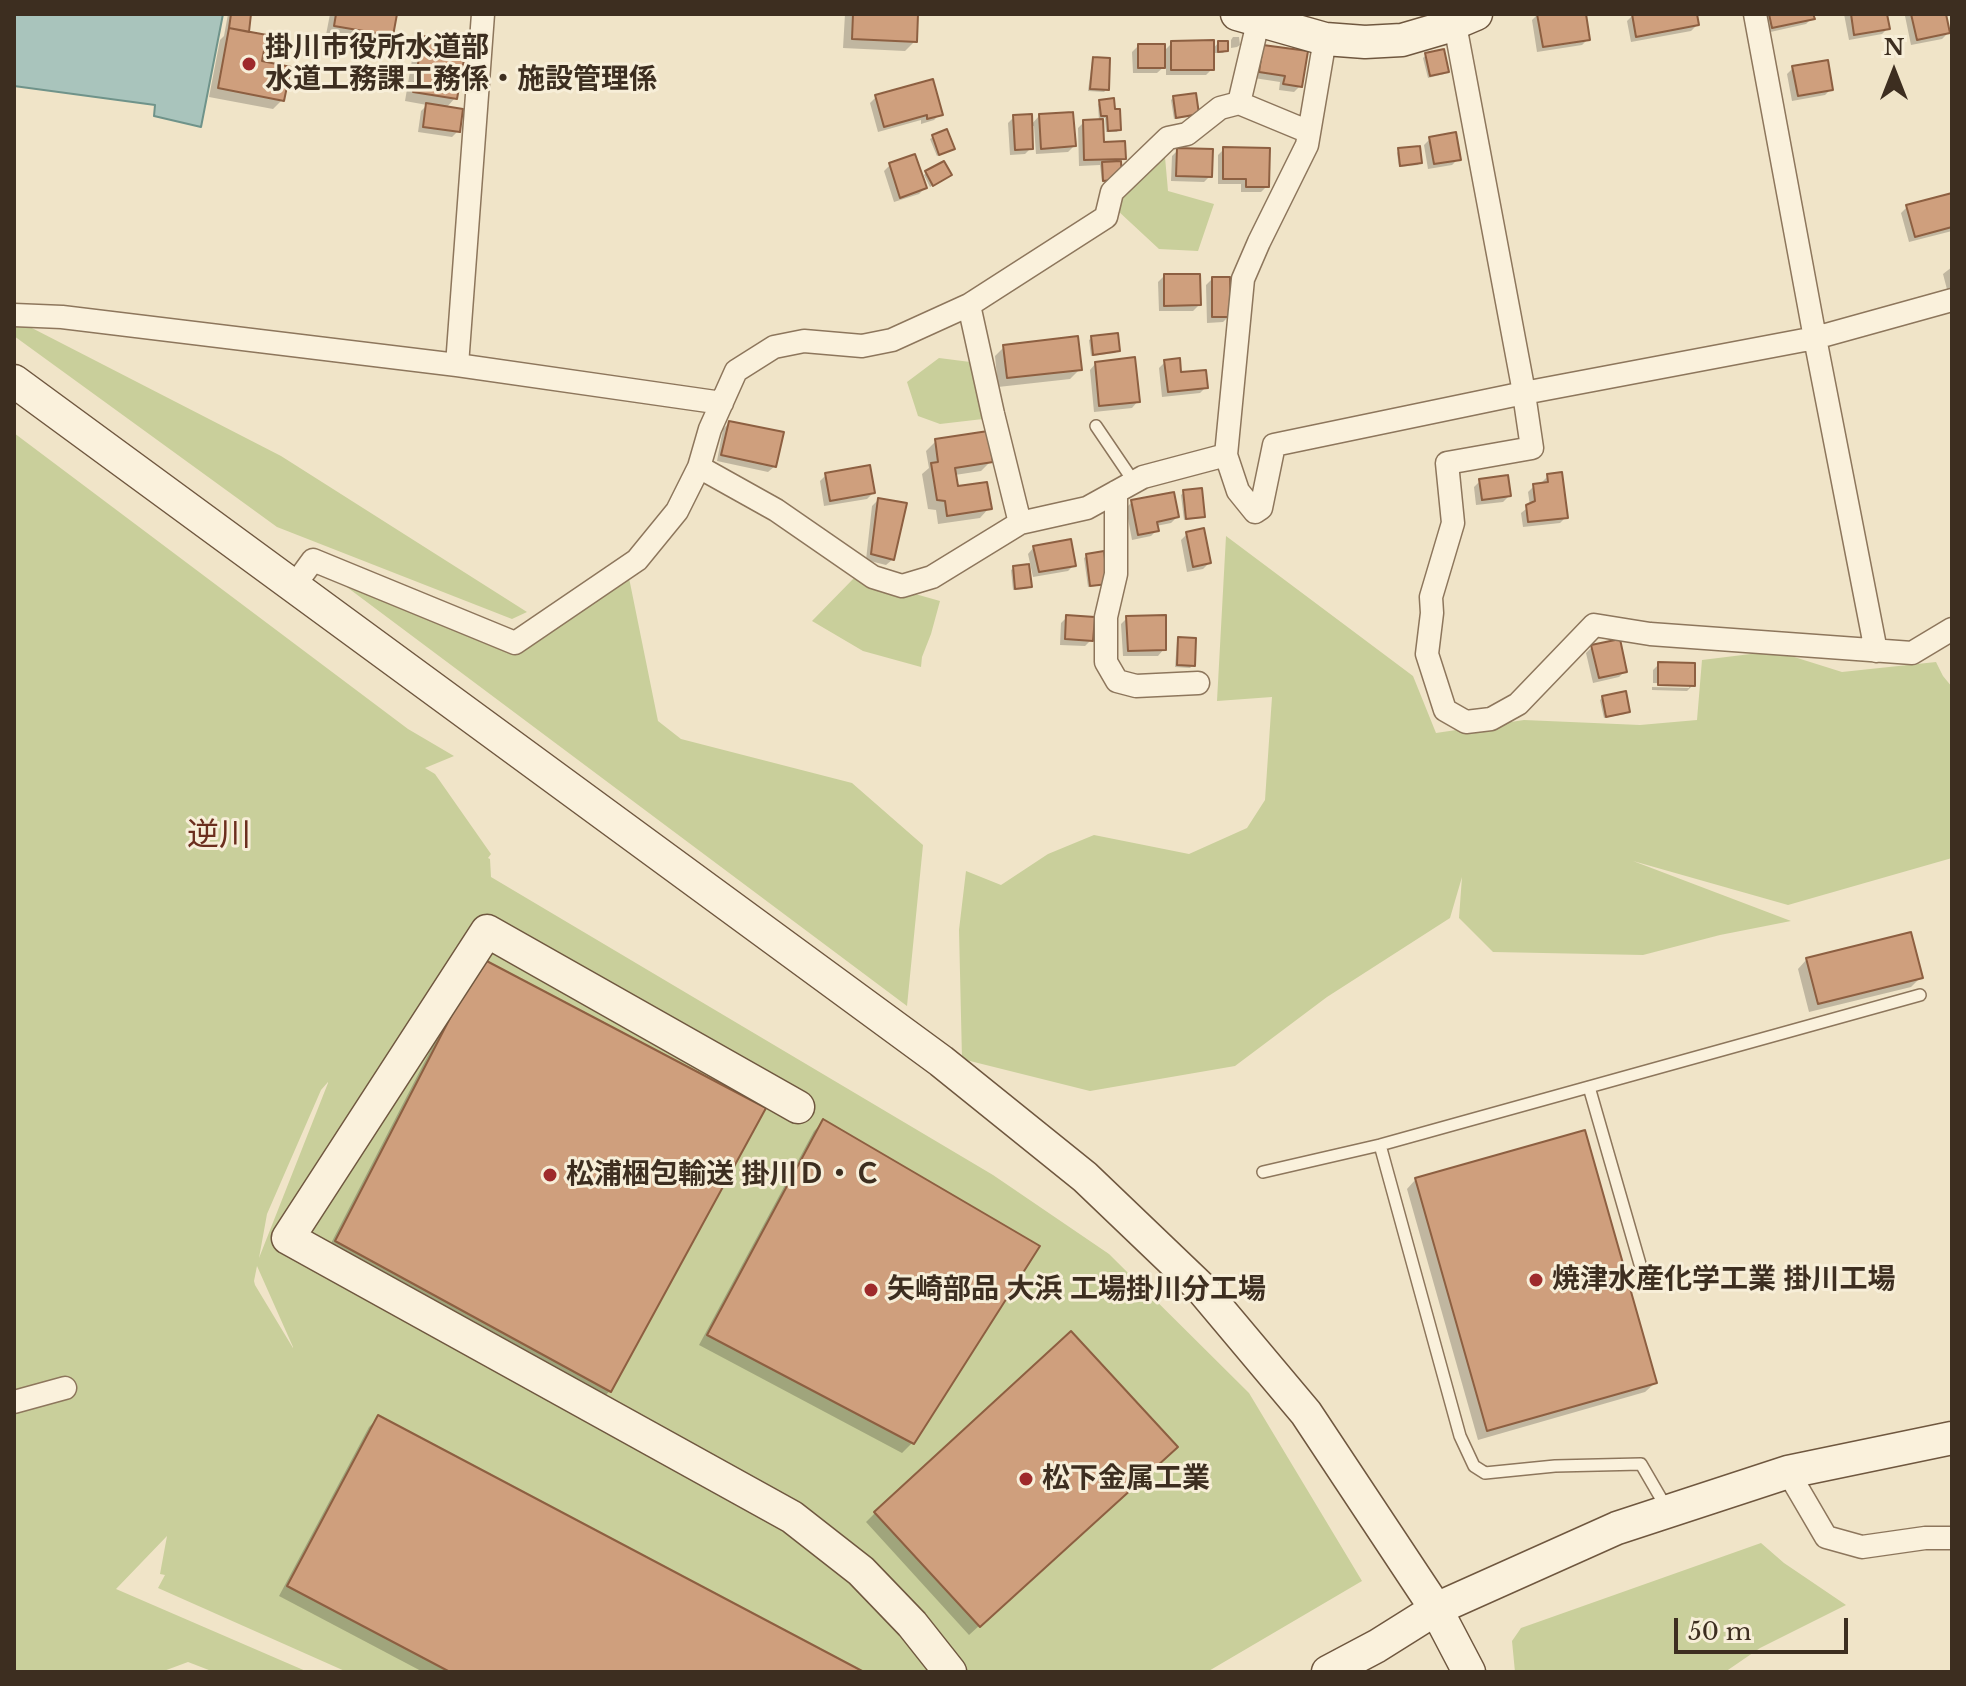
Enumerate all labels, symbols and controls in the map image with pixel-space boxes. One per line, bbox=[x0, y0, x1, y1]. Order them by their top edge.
place label: 掛川市役所水道部 水道工務課工務係・施設管理係 bbox=[265, 31, 657, 97]
north arrow bbox=[1854, 32, 1934, 112]
text: N bbox=[1884, 34, 1904, 61]
marker: 掛川市役所水道部 水道工務課工務係・施設管理係 bbox=[240, 55, 258, 73]
district label: 逆川 bbox=[187, 817, 251, 855]
place label: 松浦梱包輸送 掛川Ｄ・Ｃ bbox=[566, 1158, 881, 1192]
marker: 松浦梱包輸送 掛川Ｄ・Ｃ bbox=[541, 1166, 559, 1184]
place label: 焼津水産化学工業 掛川工場 bbox=[1552, 1263, 1895, 1297]
marker: 焼津水産化学工業 掛川工場 bbox=[1527, 1271, 1545, 1289]
place label: 矢崎部品 大浜 工場掛川分工場 bbox=[887, 1273, 1266, 1307]
marker: 矢崎部品 大浜 工場掛川分工場 bbox=[862, 1281, 880, 1299]
place label: 松下金属工業 bbox=[1042, 1462, 1210, 1496]
marker: 松下金属工業 bbox=[1017, 1470, 1035, 1488]
scale bar bbox=[1678, 1602, 1852, 1652]
text: 50 m bbox=[1688, 1617, 1751, 1646]

